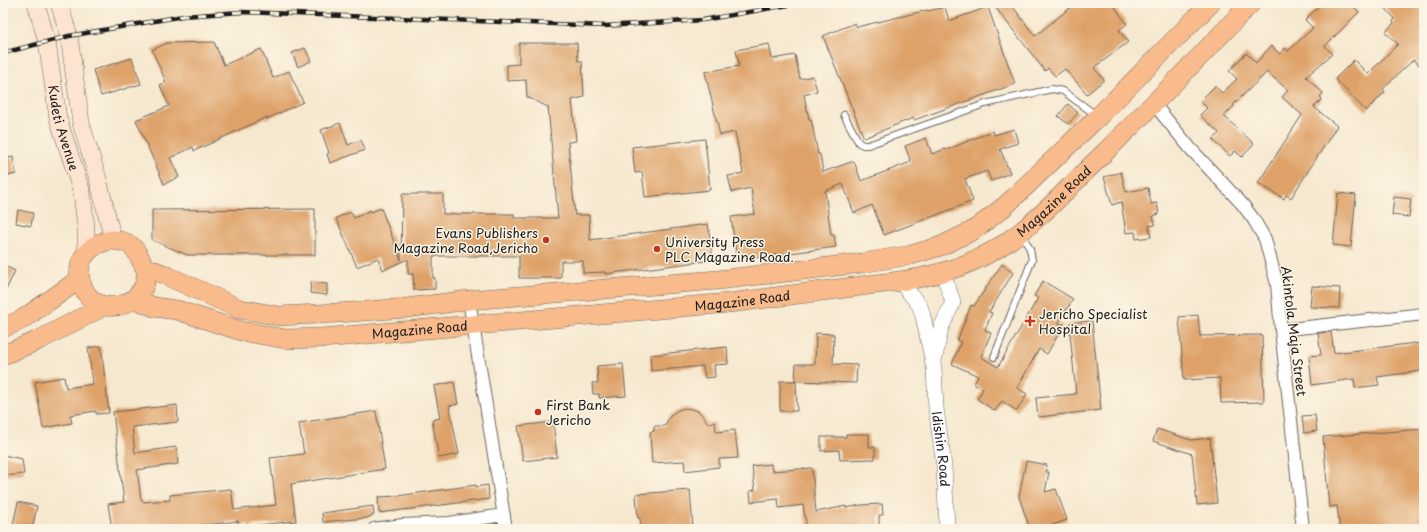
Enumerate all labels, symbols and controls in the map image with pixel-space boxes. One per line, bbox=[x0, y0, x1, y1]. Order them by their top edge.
street label: Kudeti Avenue bbox=[44, 84, 84, 173]
street label: Magazine Road bbox=[1012, 161, 1095, 241]
place label: Evans Publishers Magazine Road,Jericho bbox=[393, 223, 538, 257]
place label: University Press PLC Magazine Road. bbox=[665, 232, 794, 266]
marker: Evans Publishers Magazine Road,Jericho bbox=[541, 235, 551, 245]
marker: University Press PLC Magazine Road. bbox=[652, 244, 662, 254]
street label: Akintola Maja Street bbox=[1277, 265, 1312, 397]
street label: Magazine Road bbox=[694, 285, 791, 315]
place label: Jericho Specialist Hospital bbox=[1039, 304, 1147, 338]
marker: Jericho Specialist Hospital bbox=[1024, 315, 1036, 327]
street label: Magazine Road bbox=[371, 316, 468, 343]
place label: First Bank Jericho bbox=[546, 395, 610, 429]
marker: First Bank Jericho bbox=[533, 407, 543, 417]
street label: Idishin Road bbox=[928, 410, 955, 487]

